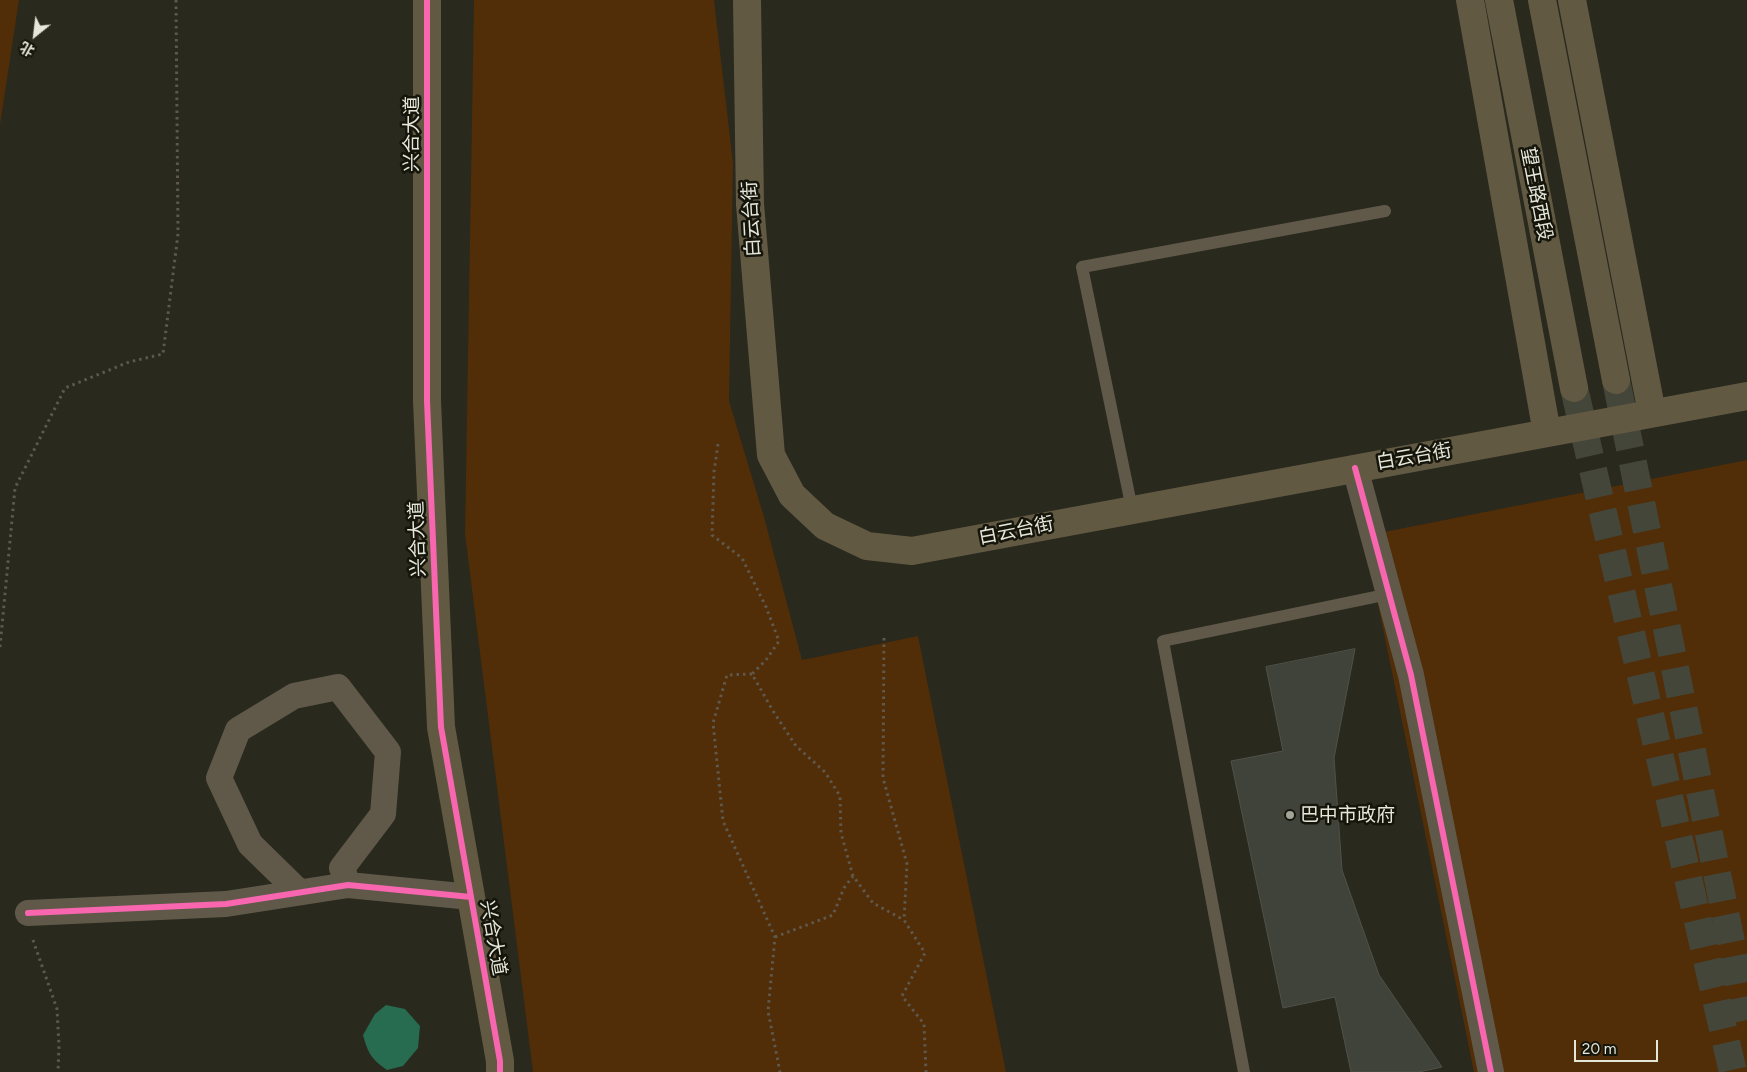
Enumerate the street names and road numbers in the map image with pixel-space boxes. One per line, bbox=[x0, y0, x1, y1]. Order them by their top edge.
street label: 兴合大道 bbox=[401, 96, 423, 172]
street label: 望王路西段 bbox=[1516, 145, 1556, 243]
street label: 白云台街 bbox=[739, 180, 765, 258]
street label: 白云台街 bbox=[1375, 439, 1453, 475]
street label: 兴合大道 bbox=[405, 501, 431, 577]
street label: 白云台街 bbox=[977, 513, 1055, 549]
street label: 兴合大道 bbox=[475, 899, 511, 977]

